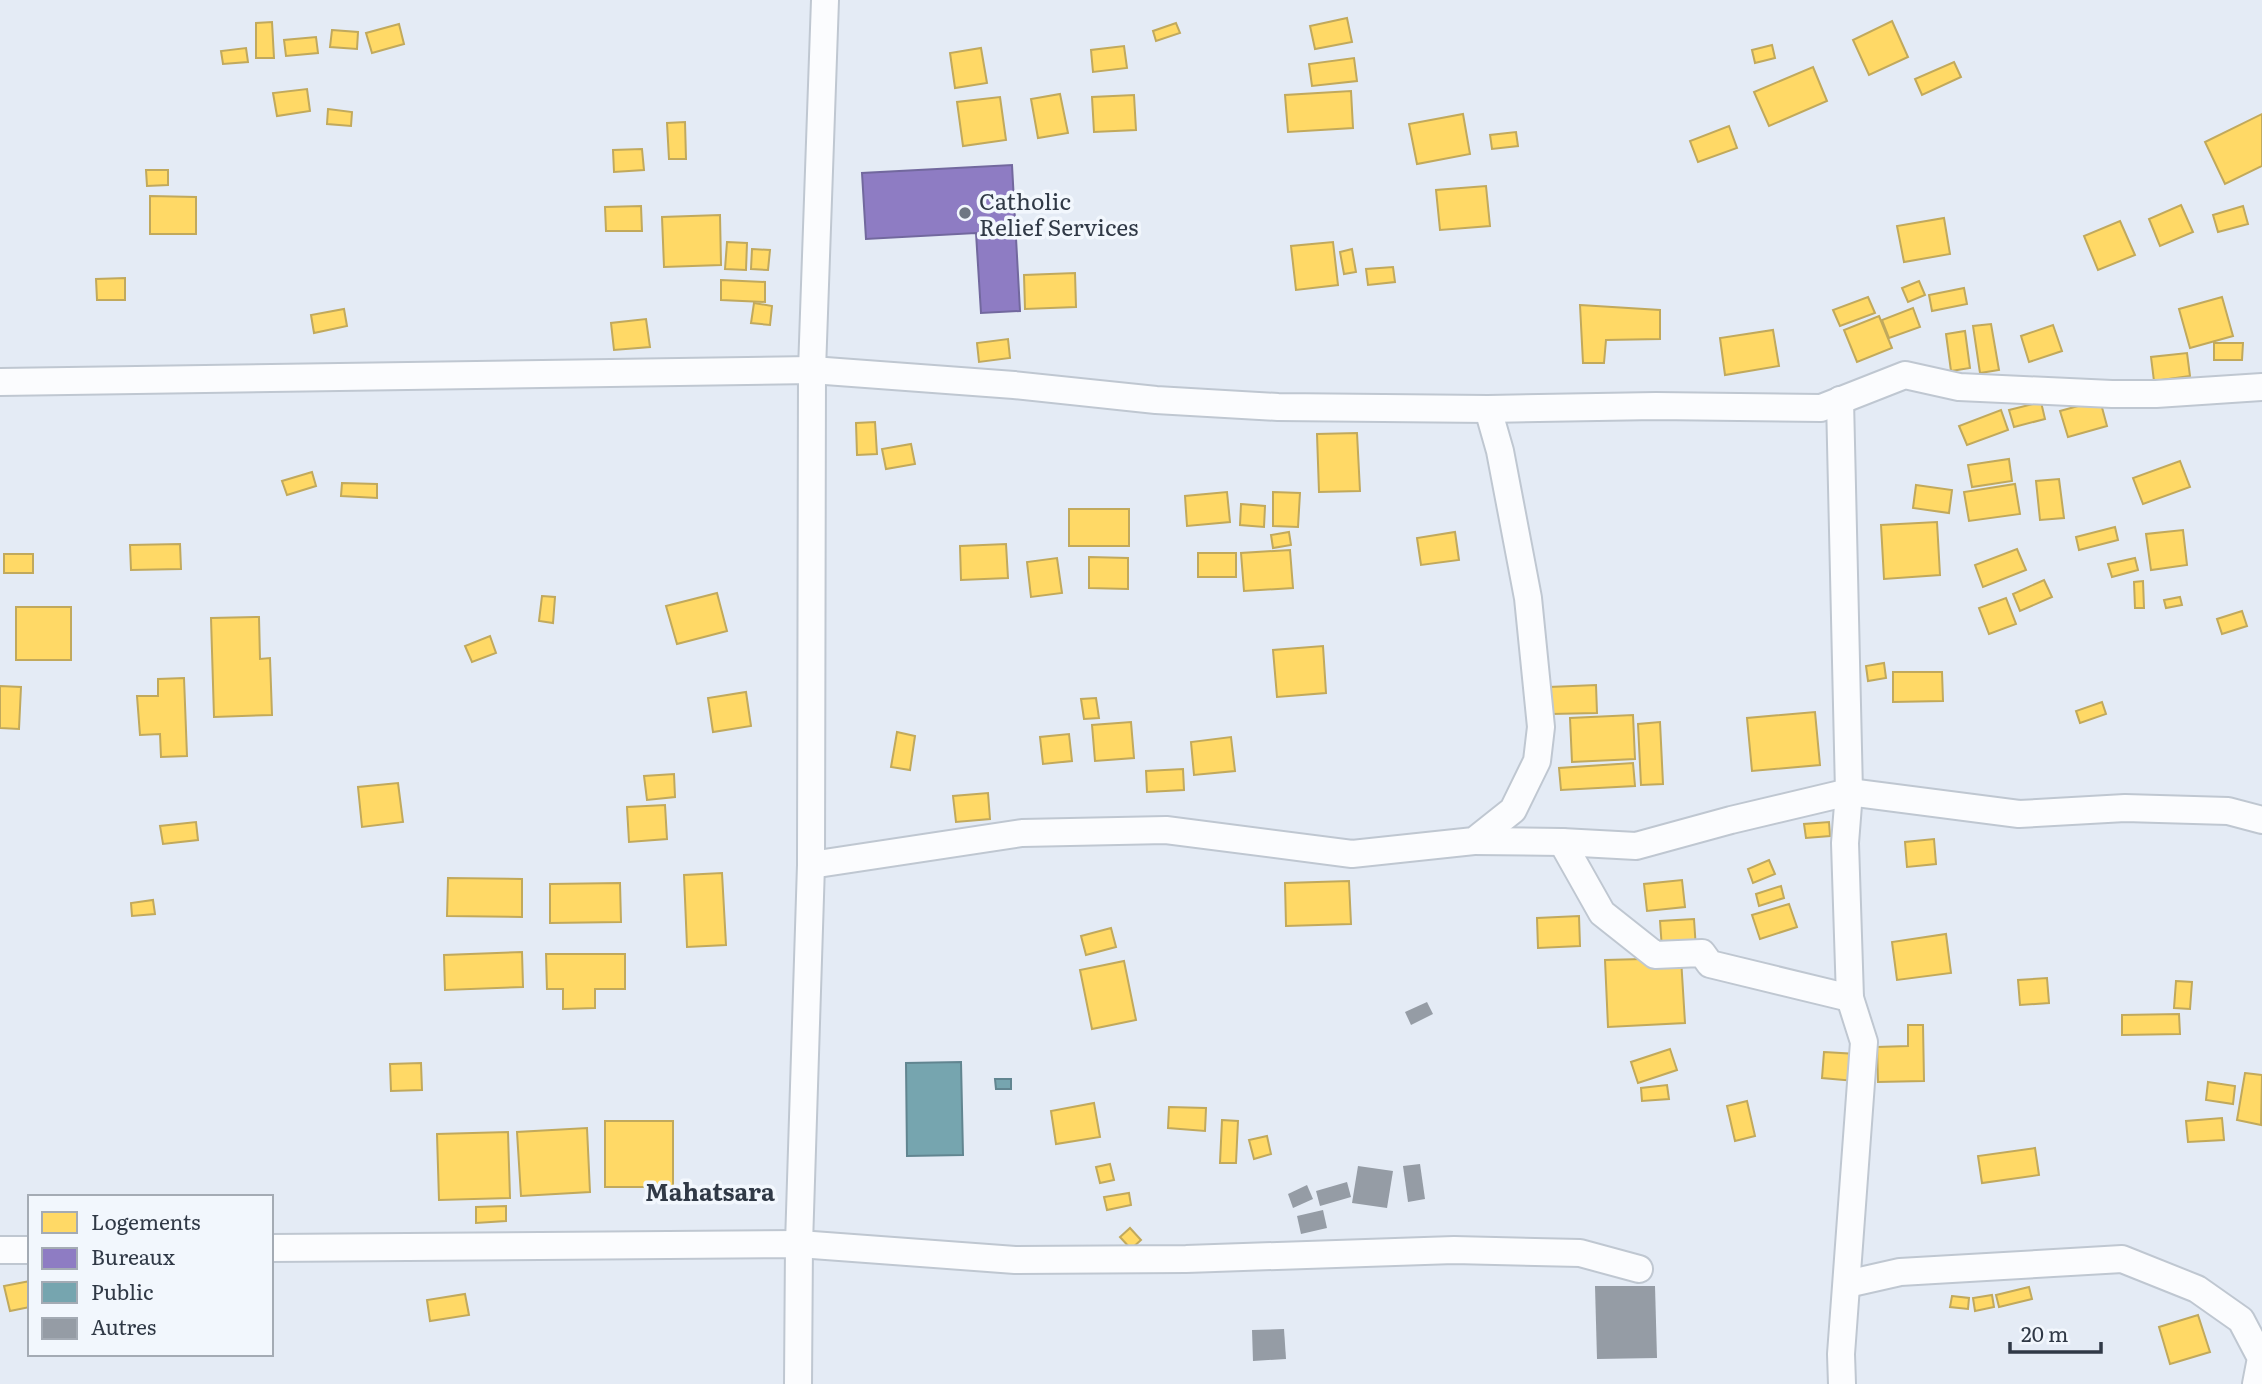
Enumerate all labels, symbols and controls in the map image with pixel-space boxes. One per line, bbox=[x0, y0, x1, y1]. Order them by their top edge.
place label: Catholic Relief Services bbox=[979, 183, 1138, 243]
marker: Catholic Relief Services bbox=[957, 205, 973, 221]
district label: Mahatsara bbox=[645, 1173, 775, 1208]
legend bbox=[28, 1195, 273, 1356]
text: Logements bbox=[91, 1205, 200, 1236]
text: Bureaux bbox=[91, 1240, 175, 1271]
text: Public bbox=[91, 1275, 153, 1306]
text: Autres bbox=[91, 1310, 156, 1341]
scale bar bbox=[2010, 1310, 2101, 1354]
text: 20 m bbox=[2021, 1317, 2068, 1348]

